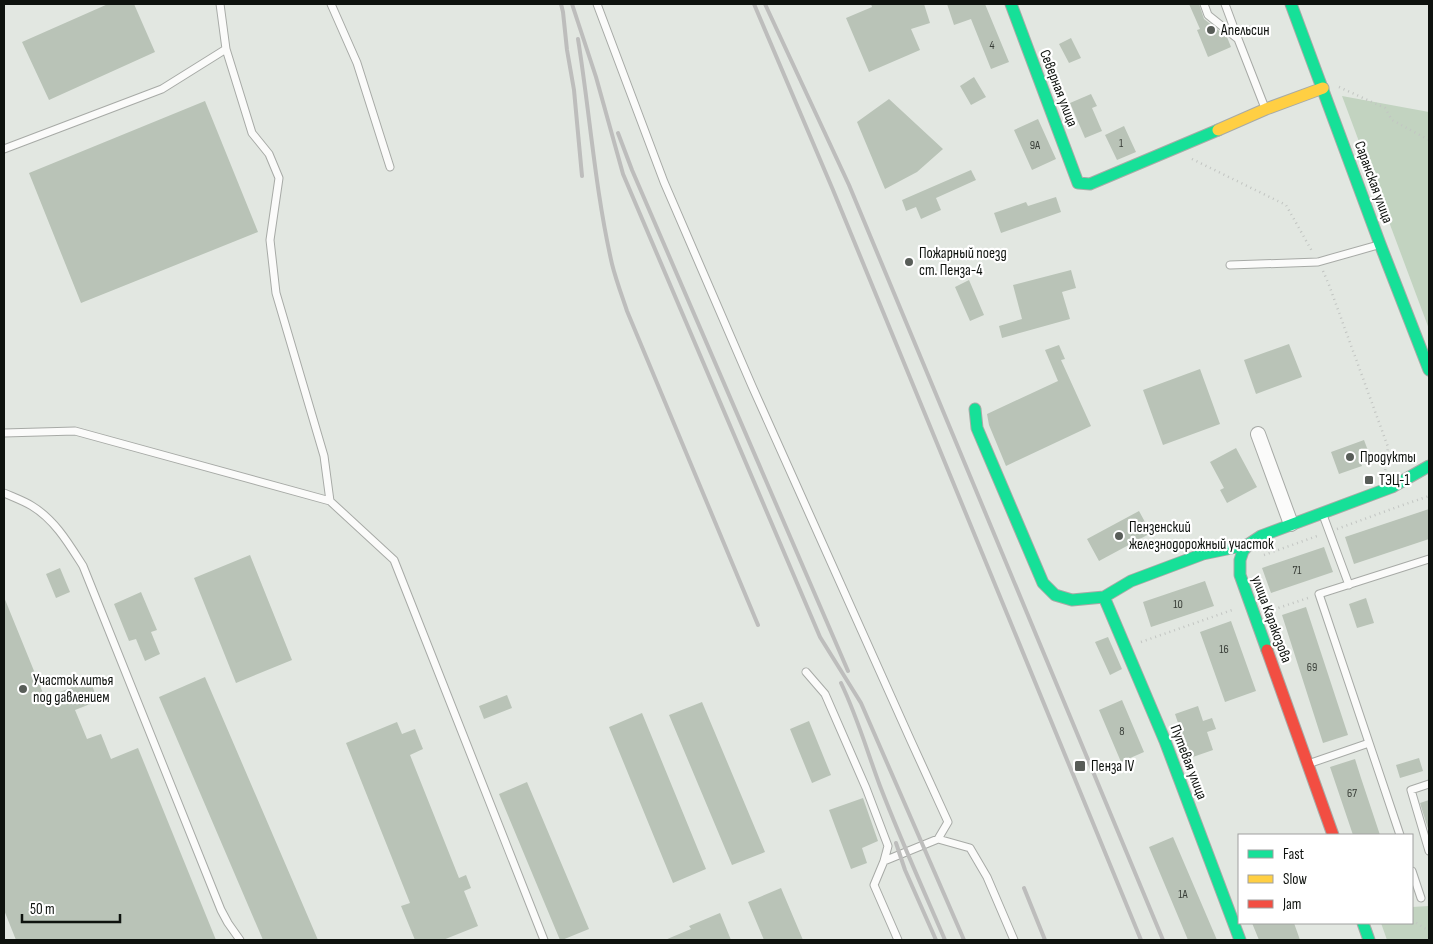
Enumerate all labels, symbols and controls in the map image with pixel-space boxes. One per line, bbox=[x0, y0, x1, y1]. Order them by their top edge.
place label: Апельсин bbox=[1220, 21, 1270, 40]
marker: Апельсин bbox=[1205, 24, 1217, 36]
house number: 4 bbox=[989, 38, 995, 53]
street label: Северная улица bbox=[1035, 47, 1082, 130]
house number: 1 bbox=[1119, 136, 1124, 151]
house number: 9А bbox=[1030, 138, 1041, 153]
street label: Саранская улица bbox=[1350, 139, 1397, 226]
place label: Пожарный поезд ст. Пенза-4 bbox=[919, 244, 1007, 280]
marker: Пожарный поезд ст. Пенза-4 bbox=[903, 256, 915, 268]
place label: Продукты bbox=[1360, 448, 1416, 467]
marker: Продукты bbox=[1344, 451, 1356, 463]
place label: ТЭЦ-1 bbox=[1379, 471, 1411, 490]
marker: ТЭЦ-1 bbox=[1363, 474, 1375, 486]
place label: Пензенский железнодорожный участок bbox=[1129, 518, 1274, 554]
marker: Пензенский железнодорожный участок bbox=[1113, 530, 1125, 542]
house number: 71 bbox=[1292, 563, 1302, 578]
street label: улица Каракозова bbox=[1247, 573, 1296, 666]
house number: 10 bbox=[1173, 597, 1183, 612]
house number: 16 bbox=[1219, 642, 1229, 657]
house number: 69 bbox=[1307, 660, 1317, 675]
place label: Участок литья под давлением bbox=[33, 671, 113, 707]
marker: Участок литья под давлением bbox=[17, 683, 29, 695]
street label: Путевая улица bbox=[1166, 722, 1212, 802]
house number: 8 bbox=[1119, 724, 1125, 739]
place label: Пенза IV bbox=[1091, 757, 1134, 776]
marker: Пенза IV bbox=[1073, 759, 1087, 773]
house number: 67 bbox=[1347, 786, 1357, 801]
legend bbox=[1238, 834, 1413, 924]
text: Fast bbox=[1283, 845, 1305, 864]
text: Slow bbox=[1283, 870, 1307, 889]
house number: 1А bbox=[1178, 887, 1189, 902]
scale bar bbox=[22, 892, 120, 924]
text: Jam bbox=[1282, 895, 1301, 914]
text: 50 m bbox=[30, 900, 55, 919]

